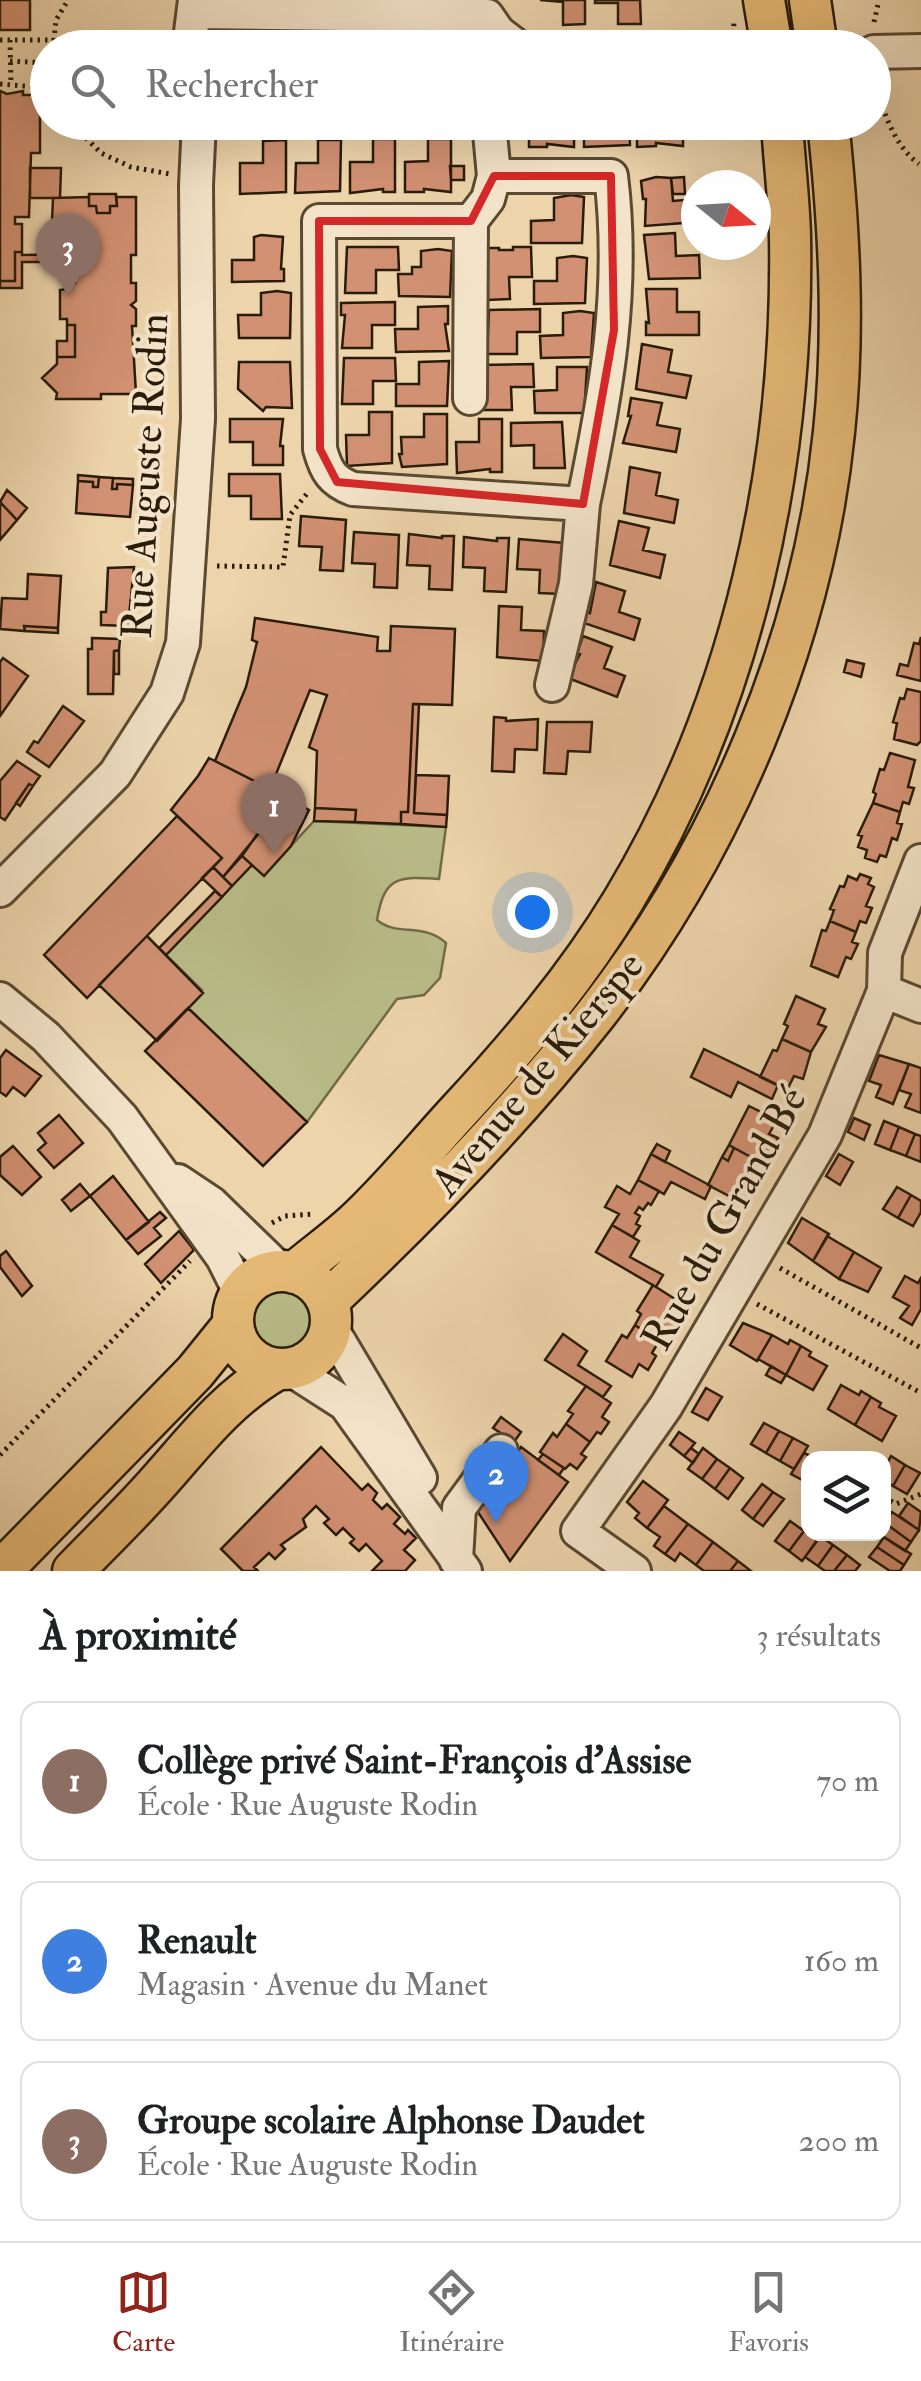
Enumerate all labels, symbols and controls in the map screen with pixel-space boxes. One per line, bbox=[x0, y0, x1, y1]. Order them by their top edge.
search box bbox=[30, 30, 891, 140]
icon: search bbox=[65, 58, 120, 113]
text: Rechercher bbox=[145, 61, 318, 109]
north arrow bbox=[681, 170, 771, 260]
pin: 3 bbox=[36, 214, 100, 296]
street label: Rue Auguste Rodin bbox=[111, 312, 181, 641]
pin: 1 bbox=[242, 772, 306, 855]
your location bbox=[507, 887, 558, 938]
street label: Avenue de Kierspe bbox=[419, 941, 655, 1208]
street label: Rue du Grand Bé bbox=[631, 1078, 819, 1360]
pin: 2 bbox=[464, 1440, 528, 1523]
map controls bbox=[801, 1451, 891, 1541]
button: layers bbox=[801, 1451, 891, 1541]
text: À proximité bbox=[40, 1610, 236, 1662]
text: 3 résultats bbox=[756, 1616, 881, 1656]
text: Collège privé Saint-François d'Assise bbox=[137, 1737, 691, 1785]
text: 1 bbox=[69, 1761, 80, 1801]
text: 70 m bbox=[816, 1761, 879, 1801]
text: École · Rue Auguste Rodin bbox=[137, 1785, 478, 1825]
text: Renault bbox=[137, 1917, 257, 1965]
text: 2 bbox=[66, 1941, 83, 1981]
text: 160 m bbox=[804, 1941, 879, 1981]
text: Magasin · Avenue du Manet bbox=[137, 1965, 488, 2005]
text: Groupe scolaire Alphonse Daudet bbox=[137, 2097, 644, 2145]
text: 3 bbox=[68, 2121, 81, 2161]
text: 200 m bbox=[798, 2121, 879, 2161]
text: École · Rue Auguste Rodin bbox=[137, 2145, 478, 2185]
tab: Carte bbox=[112, 2265, 175, 2360]
tab: Itinéraire bbox=[399, 2265, 504, 2360]
tab: Favoris bbox=[728, 2265, 809, 2360]

